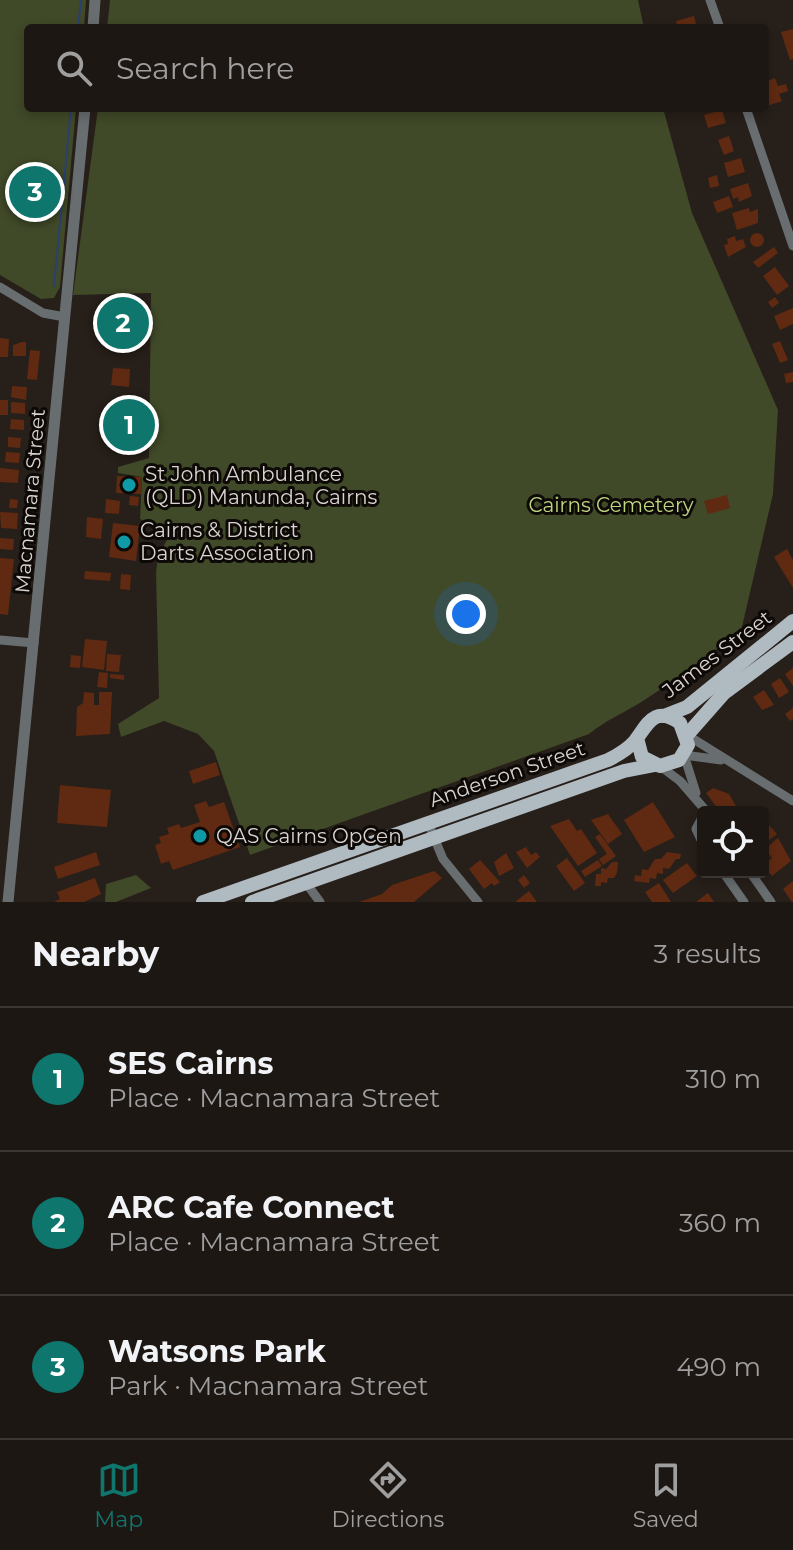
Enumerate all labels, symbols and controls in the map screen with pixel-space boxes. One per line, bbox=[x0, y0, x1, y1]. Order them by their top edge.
search box bbox=[24, 24, 769, 112]
icon: search bbox=[52, 46, 96, 90]
text: Search here bbox=[116, 50, 294, 87]
pin: 3 bbox=[9, 162, 61, 222]
pin: 2 bbox=[97, 293, 149, 353]
pin: 1 bbox=[103, 395, 155, 455]
street label: Macnamara Street bbox=[10, 408, 50, 594]
place label: St John Ambulance (QLD) Manunda, Cairns bbox=[145, 462, 378, 509]
marker: St John Ambulance (QLD) Manunda, Cairns bbox=[120, 476, 138, 494]
park label: Cairns Cemetery bbox=[528, 493, 694, 517]
place label: Cairns & District Darts Association bbox=[140, 518, 314, 565]
marker: Cairns & District Darts Association bbox=[115, 533, 133, 551]
your location bbox=[446, 594, 486, 634]
street label: James Street bbox=[657, 605, 776, 703]
street label: Anderson Street bbox=[426, 736, 588, 812]
map controls bbox=[697, 806, 769, 878]
button: locate bbox=[697, 806, 769, 878]
place label: QAS Cairns OpCen bbox=[216, 824, 402, 848]
marker: QAS Cairns OpCen bbox=[191, 827, 209, 845]
text: Nearby bbox=[32, 933, 159, 975]
text: 3 results bbox=[654, 938, 761, 970]
text: SES Cairns bbox=[108, 1045, 274, 1082]
text: 1 bbox=[53, 1063, 63, 1095]
text: 310 m bbox=[685, 1063, 761, 1095]
text: Place · Macnamara Street bbox=[108, 1082, 440, 1114]
text: ARC Cafe Connect bbox=[108, 1189, 395, 1226]
text: 2 bbox=[50, 1207, 66, 1239]
text: 360 m bbox=[679, 1207, 761, 1239]
text: Place · Macnamara Street bbox=[108, 1226, 440, 1258]
text: Watsons Park bbox=[108, 1333, 326, 1370]
text: 3 bbox=[50, 1351, 66, 1383]
text: 490 m bbox=[677, 1351, 761, 1383]
text: Park · Macnamara Street bbox=[108, 1370, 428, 1402]
tab: Map bbox=[94, 1458, 143, 1533]
tab: Directions bbox=[332, 1458, 444, 1533]
tab: Saved bbox=[633, 1458, 699, 1533]

